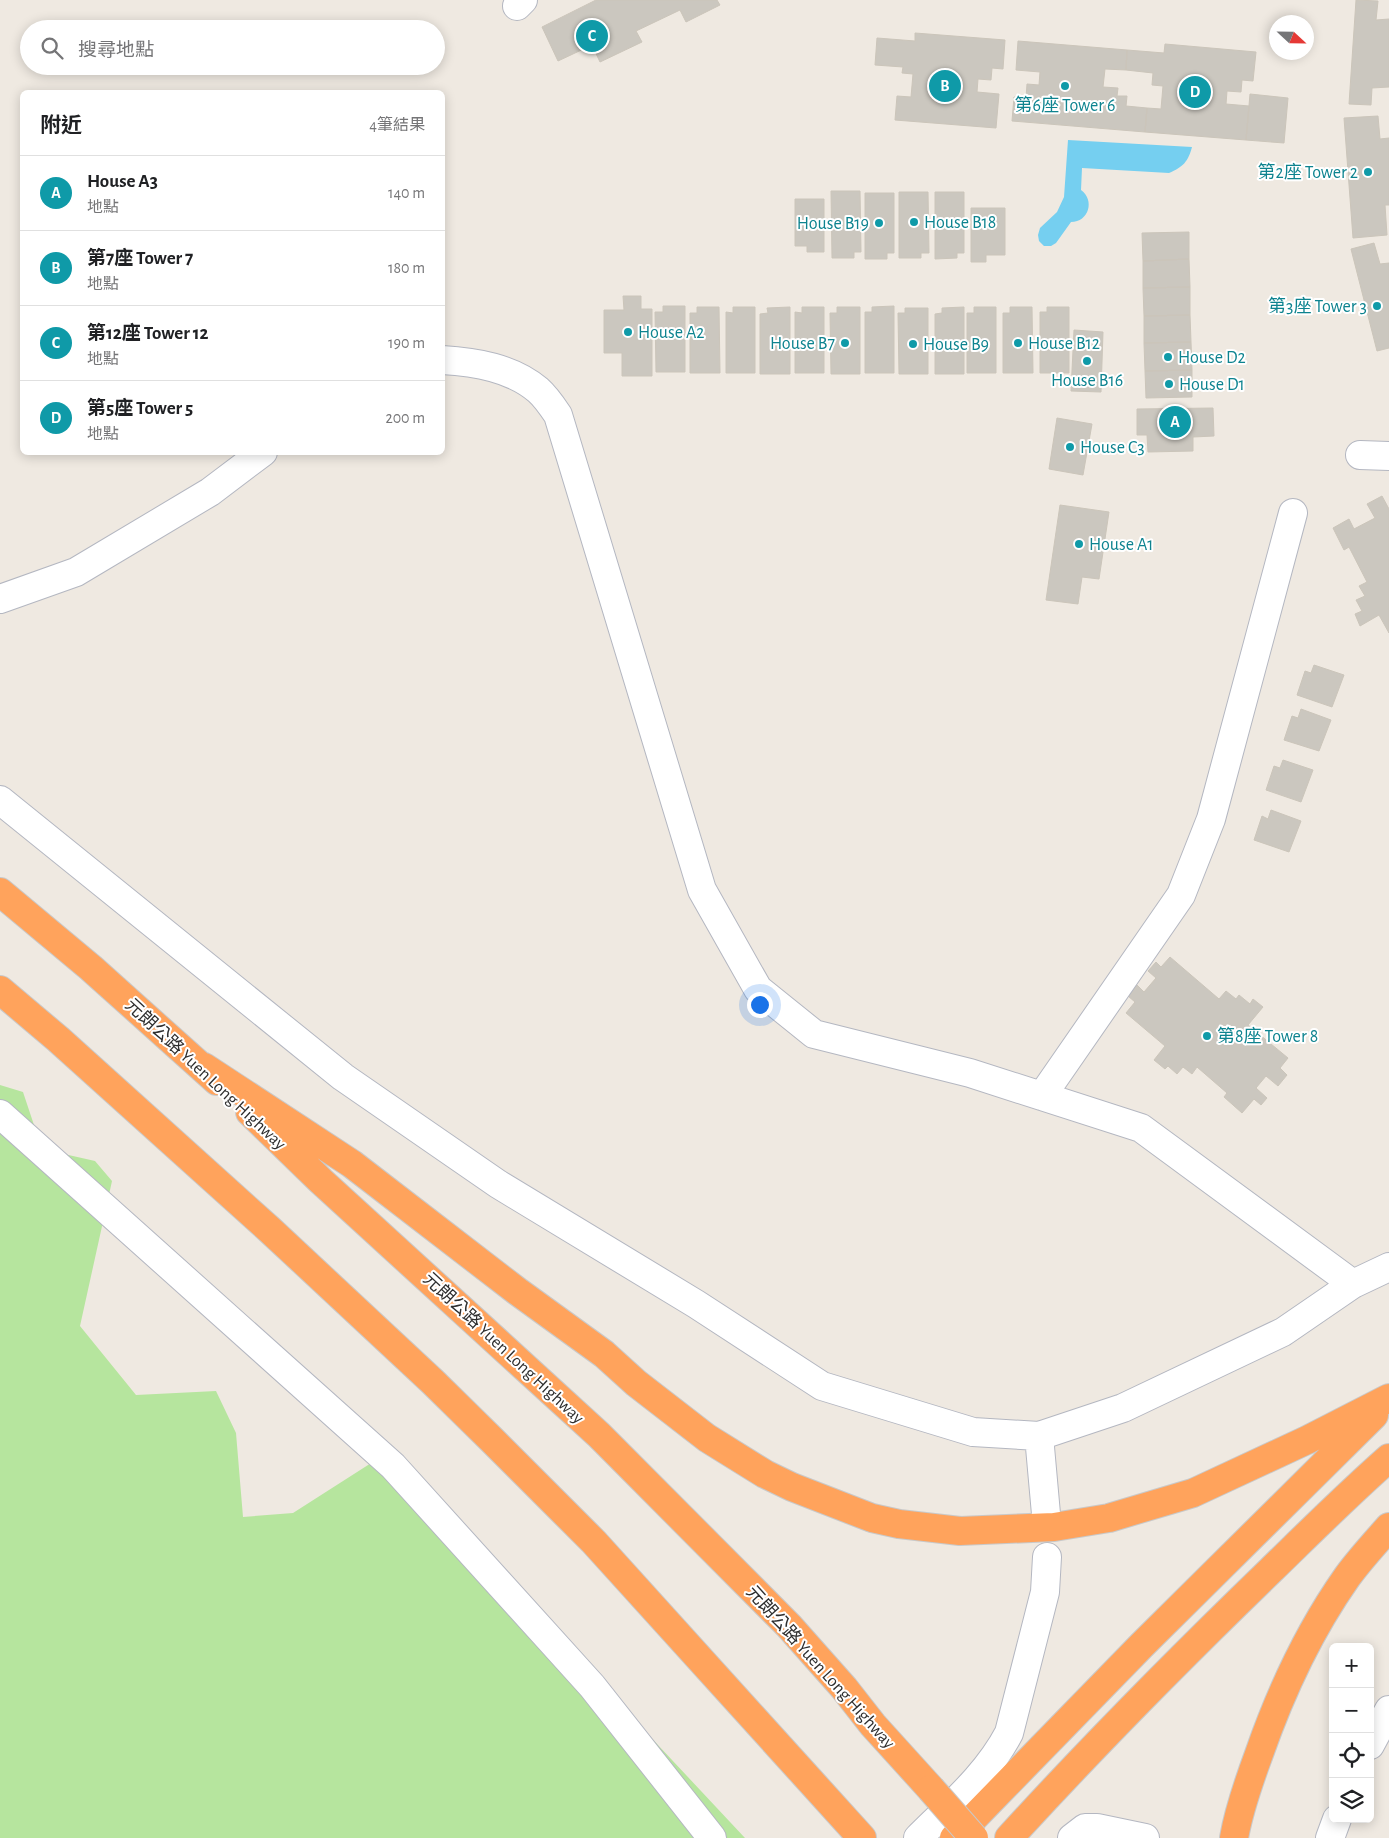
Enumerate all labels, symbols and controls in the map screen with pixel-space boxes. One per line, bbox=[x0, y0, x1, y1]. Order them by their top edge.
north arrow bbox=[1269, 15, 1314, 60]
pin: C bbox=[576, 17, 608, 55]
search box bbox=[20, 20, 445, 75]
icon: search bbox=[38, 34, 66, 62]
text: 搜尋地點 bbox=[78, 41, 154, 60]
pin: B bbox=[929, 67, 961, 105]
pin: D bbox=[1179, 73, 1211, 111]
marker: 第6座 Tower 6 bbox=[1059, 80, 1071, 92]
place label: 第6座 Tower 6 bbox=[1014, 95, 1116, 115]
text: 附近 bbox=[40, 115, 82, 136]
text: 4筆結果 bbox=[369, 117, 425, 133]
place label: 第2座 Tower 2 bbox=[1257, 162, 1358, 182]
marker: 第2座 Tower 2 bbox=[1362, 166, 1374, 178]
text: House A3 bbox=[87, 172, 158, 191]
text: A bbox=[51, 185, 61, 201]
text: 140 m bbox=[388, 185, 425, 201]
text: 地點 bbox=[87, 199, 119, 215]
place label: House B18 bbox=[924, 214, 996, 232]
place label: House B19 bbox=[797, 215, 869, 233]
marker: House B18 bbox=[908, 216, 920, 228]
marker: House B19 bbox=[873, 217, 885, 229]
text: 第7座 Tower 7 bbox=[87, 249, 193, 268]
text: B bbox=[51, 260, 61, 276]
text: 180 m bbox=[388, 260, 425, 276]
text: 地點 bbox=[87, 276, 119, 292]
place label: 第3座 Tower 3 bbox=[1268, 296, 1367, 316]
marker: 第3座 Tower 3 bbox=[1371, 300, 1383, 312]
text: 第12座 Tower 12 bbox=[87, 324, 208, 343]
place label: House A2 bbox=[638, 324, 705, 342]
marker: House A2 bbox=[622, 326, 634, 338]
text: C bbox=[52, 335, 60, 351]
text: 190 m bbox=[388, 335, 425, 351]
place label: House B7 bbox=[770, 335, 835, 353]
place label: House B12 bbox=[1028, 335, 1100, 353]
place label: House B9 bbox=[923, 336, 989, 354]
marker: House B7 bbox=[839, 337, 851, 349]
marker: House B12 bbox=[1012, 337, 1024, 349]
marker: House B9 bbox=[907, 338, 919, 350]
place label: House D2 bbox=[1178, 349, 1246, 367]
text: 地點 bbox=[87, 351, 119, 367]
marker: House D2 bbox=[1162, 351, 1174, 363]
marker: House B16 bbox=[1081, 355, 1093, 367]
place label: House B16 bbox=[1051, 372, 1123, 390]
place label: House D1 bbox=[1179, 376, 1245, 394]
marker: House D1 bbox=[1163, 378, 1175, 390]
text: 第5座 Tower 5 bbox=[87, 399, 193, 418]
pin: A bbox=[1159, 403, 1191, 441]
text: D bbox=[51, 410, 61, 426]
text: 200 m bbox=[385, 410, 425, 426]
text: 地點 bbox=[87, 426, 119, 442]
place label: House C3 bbox=[1080, 439, 1145, 457]
marker: House C3 bbox=[1064, 441, 1076, 453]
place label: House A1 bbox=[1089, 536, 1154, 554]
marker: House A1 bbox=[1073, 538, 1085, 550]
your location bbox=[747, 992, 773, 1018]
street label: 元朗公路 Yuen Long Highway bbox=[122, 994, 291, 1154]
place label: 第8座 Tower 8 bbox=[1217, 1026, 1318, 1046]
marker: 第8座 Tower 8 bbox=[1201, 1030, 1213, 1042]
street label: 元朗公路 Yuen Long Highway bbox=[420, 1268, 589, 1428]
street label: 元朗公路 Yuen Long Highway bbox=[743, 1582, 900, 1753]
map controls bbox=[1329, 1643, 1374, 1823]
button: + bbox=[1329, 1643, 1374, 1688]
button: − bbox=[1329, 1688, 1374, 1733]
button: locate bbox=[1329, 1733, 1374, 1778]
button: layers bbox=[1329, 1778, 1374, 1823]

